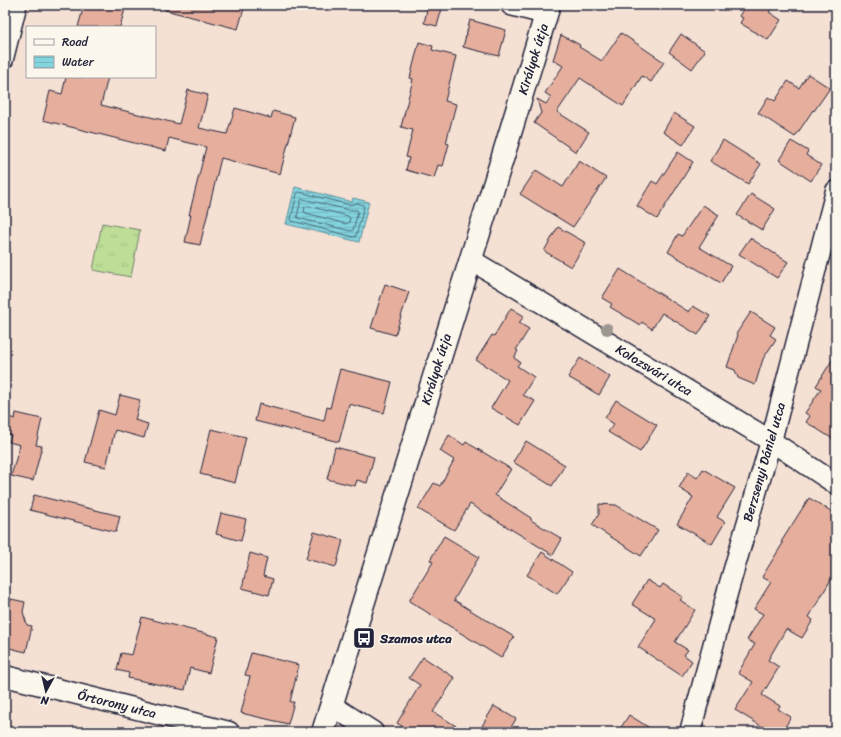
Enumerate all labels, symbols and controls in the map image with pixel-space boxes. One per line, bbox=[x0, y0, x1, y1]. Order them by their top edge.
street label: Királyok útja bbox=[511, 20, 555, 98]
legend bbox=[26, 26, 156, 78]
text: Road bbox=[62, 31, 89, 53]
text: Water bbox=[62, 51, 95, 73]
street label: Királyok útja bbox=[414, 330, 458, 408]
street label: Kolozsvári utca bbox=[611, 338, 697, 402]
street label: Berzsenyi Dániel utca bbox=[736, 399, 792, 525]
bus stop icon: Szamos utca bbox=[351, 625, 377, 651]
place label: Szamos utca bbox=[379, 627, 452, 650]
north arrow bbox=[26, 671, 66, 711]
street label: Őrtorony utca bbox=[75, 683, 159, 725]
text: N bbox=[39, 690, 51, 710]

